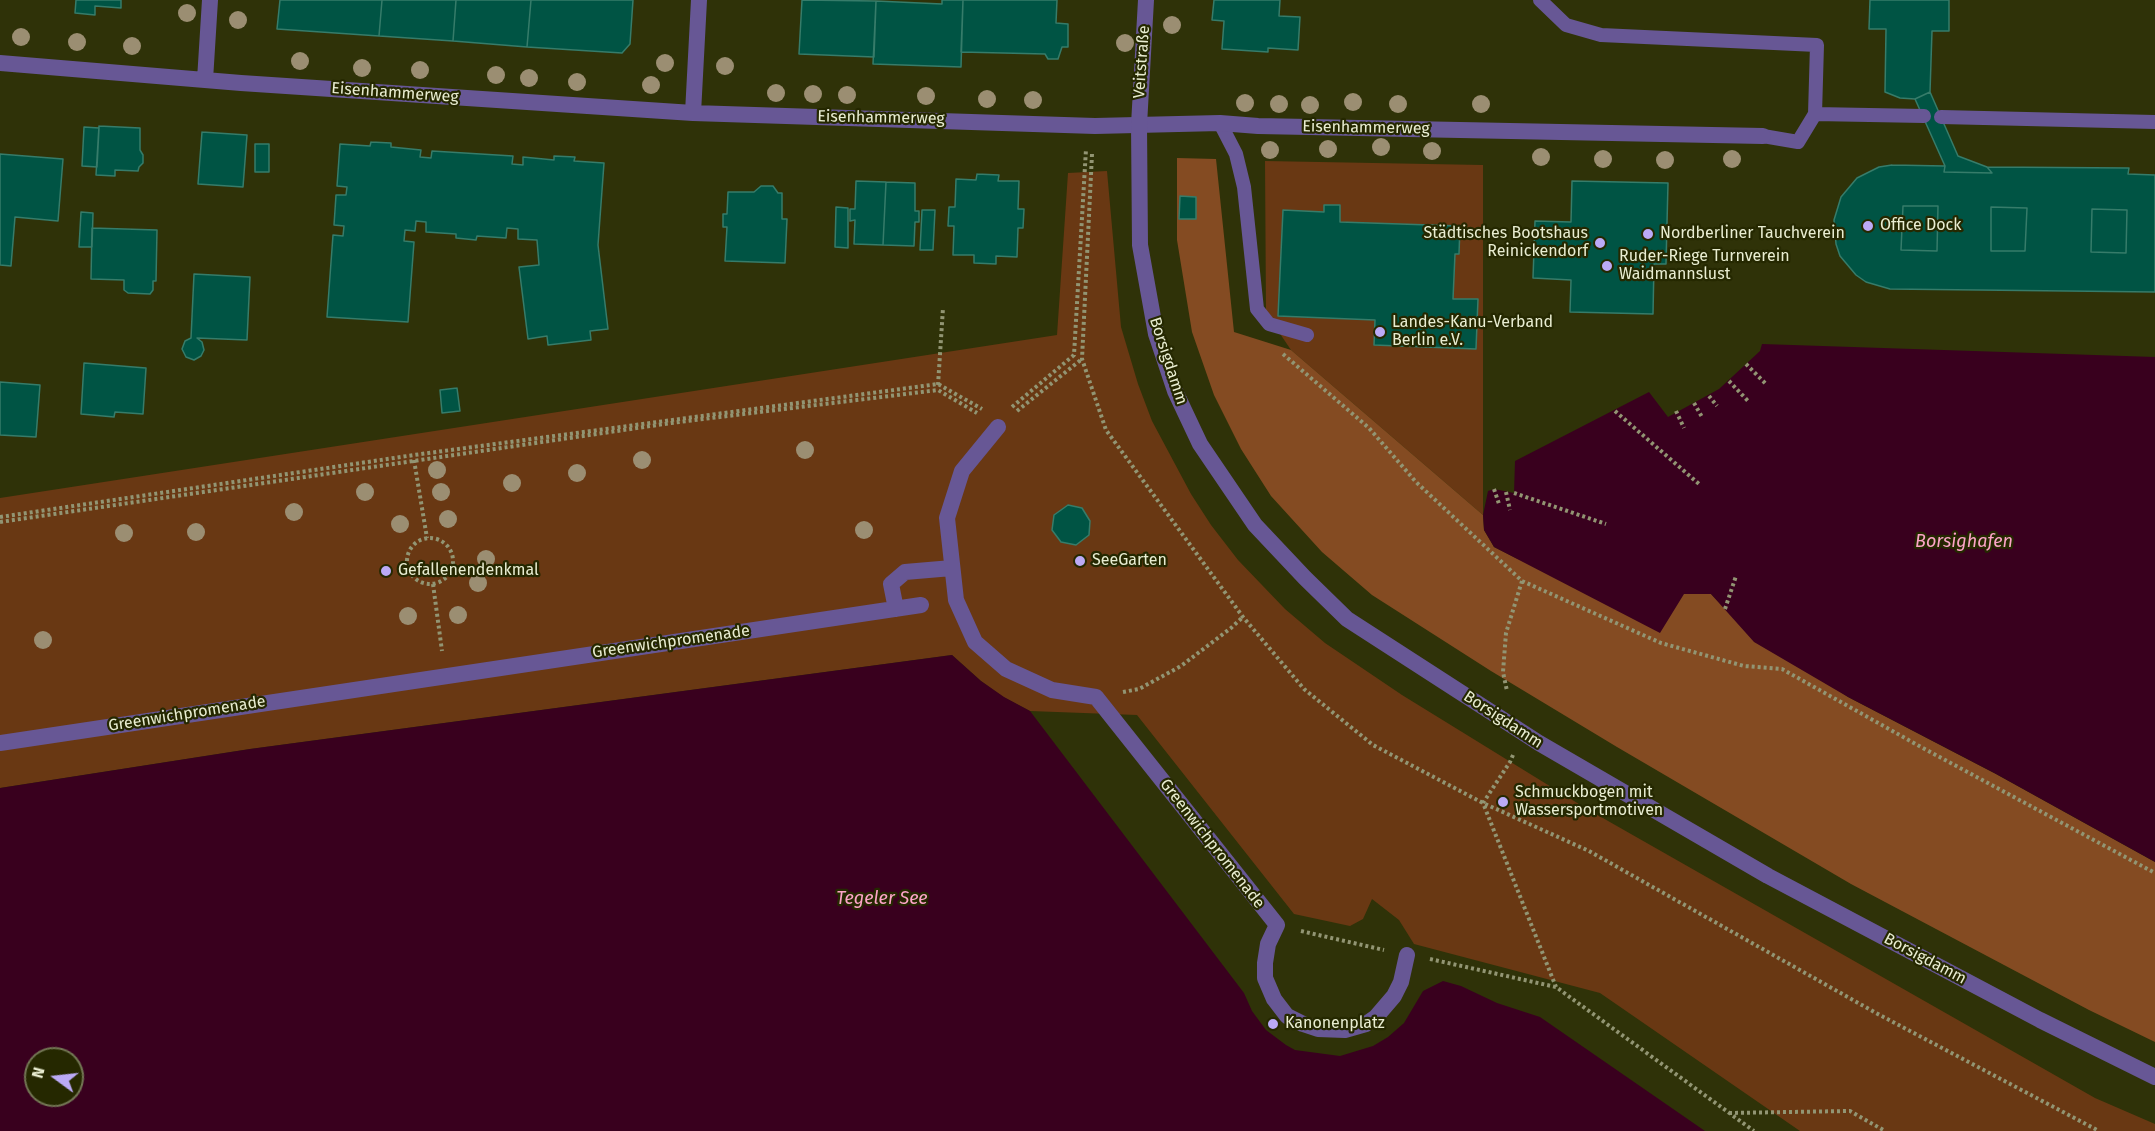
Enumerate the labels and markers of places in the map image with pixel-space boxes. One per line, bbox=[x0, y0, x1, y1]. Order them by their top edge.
place label: Office Dock bbox=[1880, 216, 1961, 236]
marker: Office Dock bbox=[1861, 219, 1875, 233]
place label: Städtisches Bootshaus Reinickendorf bbox=[1424, 224, 1588, 262]
place label: Nordberliner Tauchverein bbox=[1660, 224, 1845, 244]
marker: Nordberliner Tauchverein bbox=[1641, 227, 1655, 241]
marker: Städtisches Bootshaus Reinickendorf bbox=[1593, 236, 1607, 250]
place label: Ruder-Riege Turnverein Waidmannslust bbox=[1619, 247, 1790, 285]
marker: Ruder-Riege Turnverein Waidmannslust bbox=[1600, 259, 1614, 273]
place label: Landes-Kanu-Verband Berlin e.V. bbox=[1392, 313, 1553, 351]
marker: Landes-Kanu-Verband Berlin e.V. bbox=[1373, 325, 1387, 339]
place label: SeeGarten bbox=[1092, 551, 1167, 571]
marker: SeeGarten bbox=[1073, 554, 1087, 568]
place label: Gefallenendenkmal bbox=[398, 561, 539, 581]
marker: Gefallenendenkmal bbox=[379, 564, 393, 578]
place label: Schmuckbogen mit Wassersportmotiven bbox=[1515, 783, 1663, 821]
marker: Schmuckbogen mit Wassersportmotiven bbox=[1496, 795, 1510, 809]
place label: Kanonenplatz bbox=[1285, 1014, 1385, 1034]
marker: Kanonenplatz bbox=[1266, 1017, 1280, 1031]

